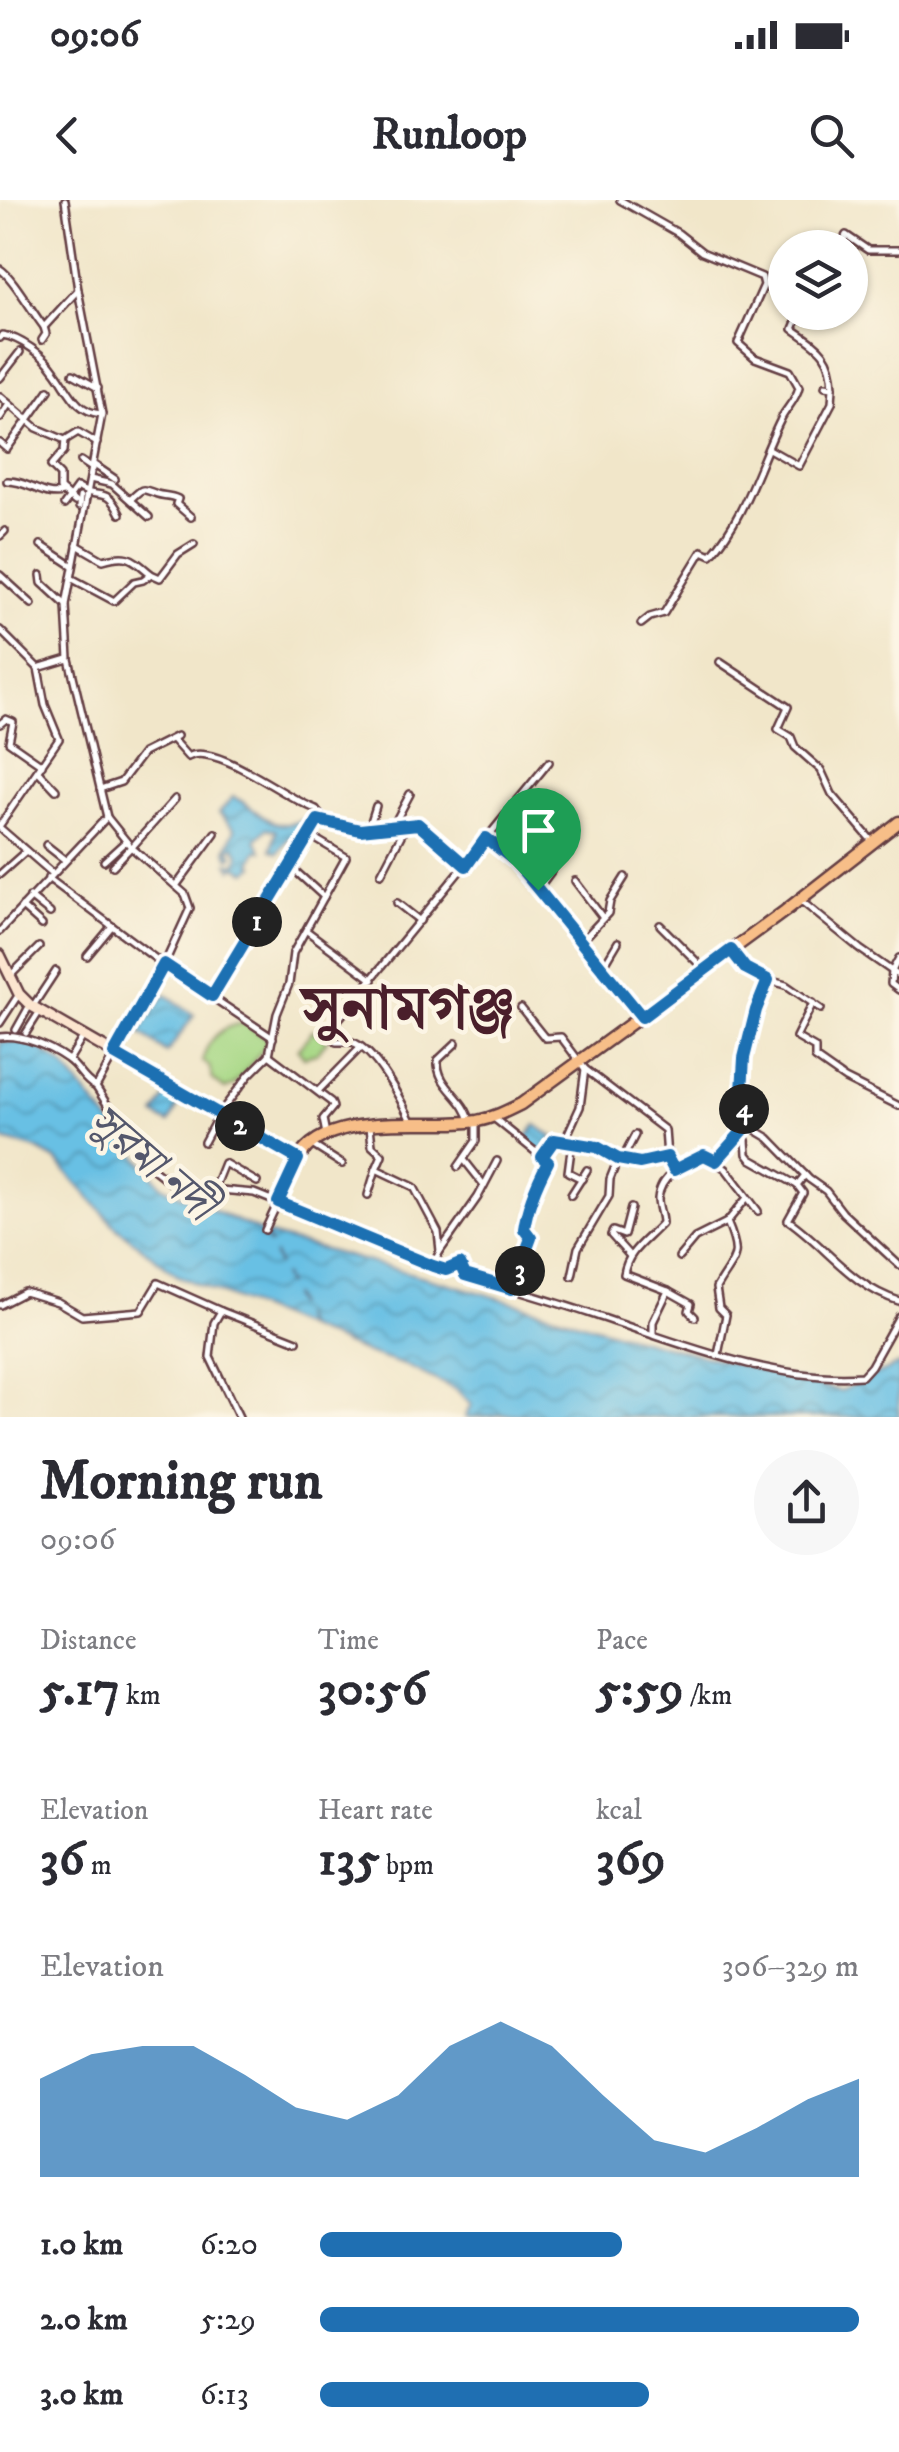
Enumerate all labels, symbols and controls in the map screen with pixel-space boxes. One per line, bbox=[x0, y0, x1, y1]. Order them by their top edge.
text: 09:06 bbox=[50, 11, 140, 59]
text: Runloop bbox=[372, 107, 527, 163]
icon: back bbox=[40, 108, 95, 163]
icon: search bbox=[804, 108, 859, 163]
map controls bbox=[768, 230, 868, 330]
button: layers bbox=[768, 230, 868, 330]
pin bbox=[496, 788, 581, 891]
icon: arrive bbox=[511, 803, 566, 858]
pin: 1 bbox=[232, 897, 282, 947]
text: 1 bbox=[252, 904, 262, 939]
district label: সুনামগঞ্জ bbox=[298, 971, 515, 1049]
pin: 4 bbox=[719, 1084, 769, 1134]
text: 4 bbox=[736, 1091, 752, 1126]
water label: সুরমা নদী bbox=[77, 1093, 230, 1237]
pin: 2 bbox=[215, 1101, 265, 1151]
text: 2 bbox=[233, 1108, 247, 1143]
pin: 3 bbox=[495, 1246, 545, 1296]
text: 3 bbox=[515, 1253, 525, 1288]
text: Morning run bbox=[40, 1448, 322, 1517]
button: share bbox=[754, 1450, 859, 1555]
text: 09:06 bbox=[40, 1520, 115, 1560]
text: Distance bbox=[40, 1623, 136, 1658]
text: Time bbox=[318, 1623, 379, 1658]
text: Pace bbox=[596, 1623, 648, 1658]
text: 5.17 bbox=[40, 1658, 120, 1721]
text: 30:56 bbox=[318, 1658, 427, 1721]
text: 5:59 bbox=[596, 1658, 684, 1721]
text: km bbox=[120, 1678, 161, 1713]
text: /km bbox=[684, 1678, 732, 1713]
text: Elevation bbox=[40, 1793, 148, 1828]
text: Heart rate bbox=[318, 1793, 433, 1828]
text: kcal bbox=[596, 1793, 642, 1828]
text: 36 bbox=[40, 1828, 85, 1891]
text: 135 bbox=[318, 1828, 380, 1891]
text: 369 bbox=[596, 1828, 666, 1891]
text: m bbox=[85, 1848, 112, 1883]
text: bpm bbox=[380, 1848, 434, 1883]
text: Elevation bbox=[40, 1947, 164, 1987]
text: 306–329 m bbox=[722, 1947, 859, 1987]
text: 1.0 km bbox=[40, 2225, 123, 2265]
text: 6:20 bbox=[200, 2225, 258, 2265]
text: 2.0 km bbox=[40, 2300, 128, 2340]
text: 5:29 bbox=[200, 2300, 256, 2340]
text: 3.0 km bbox=[40, 2375, 124, 2415]
text: 6:13 bbox=[200, 2375, 249, 2415]

